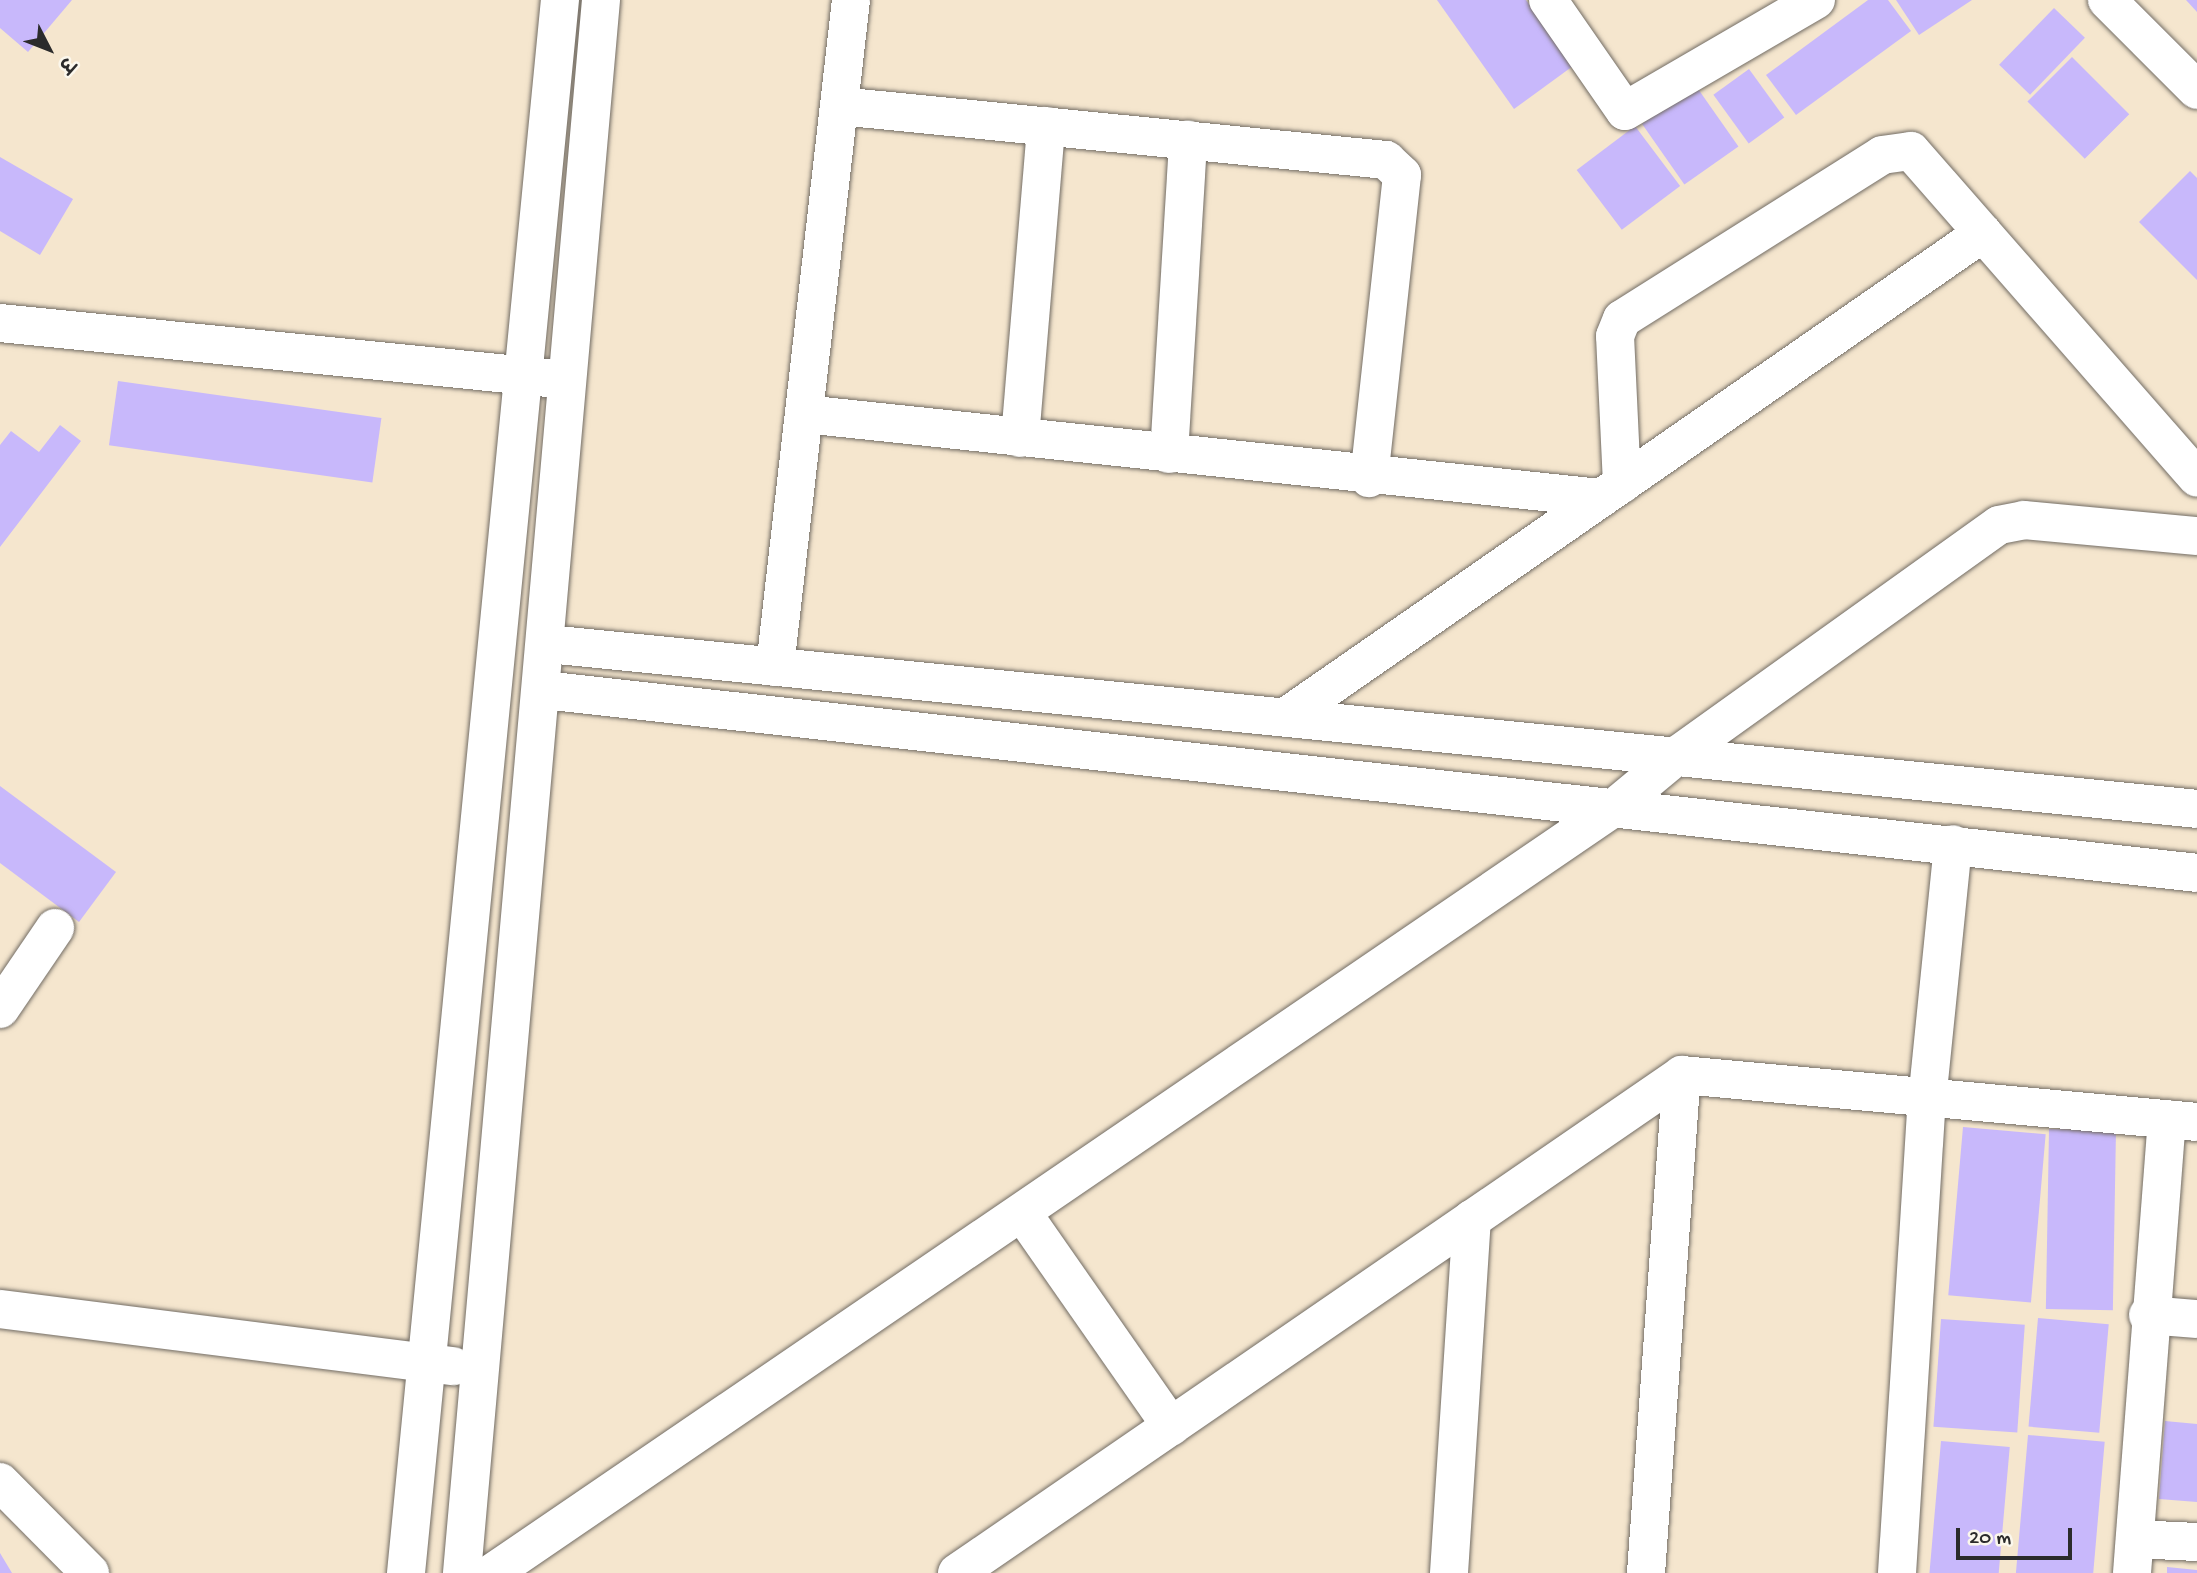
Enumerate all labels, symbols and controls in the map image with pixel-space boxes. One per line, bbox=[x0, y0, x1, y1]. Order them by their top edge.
north arrow bbox=[14, 14, 84, 84]
text: उ bbox=[52, 51, 78, 76]
scale bar bbox=[1959, 1514, 2074, 1558]
text: 20 m bbox=[1969, 1527, 2011, 1552]

